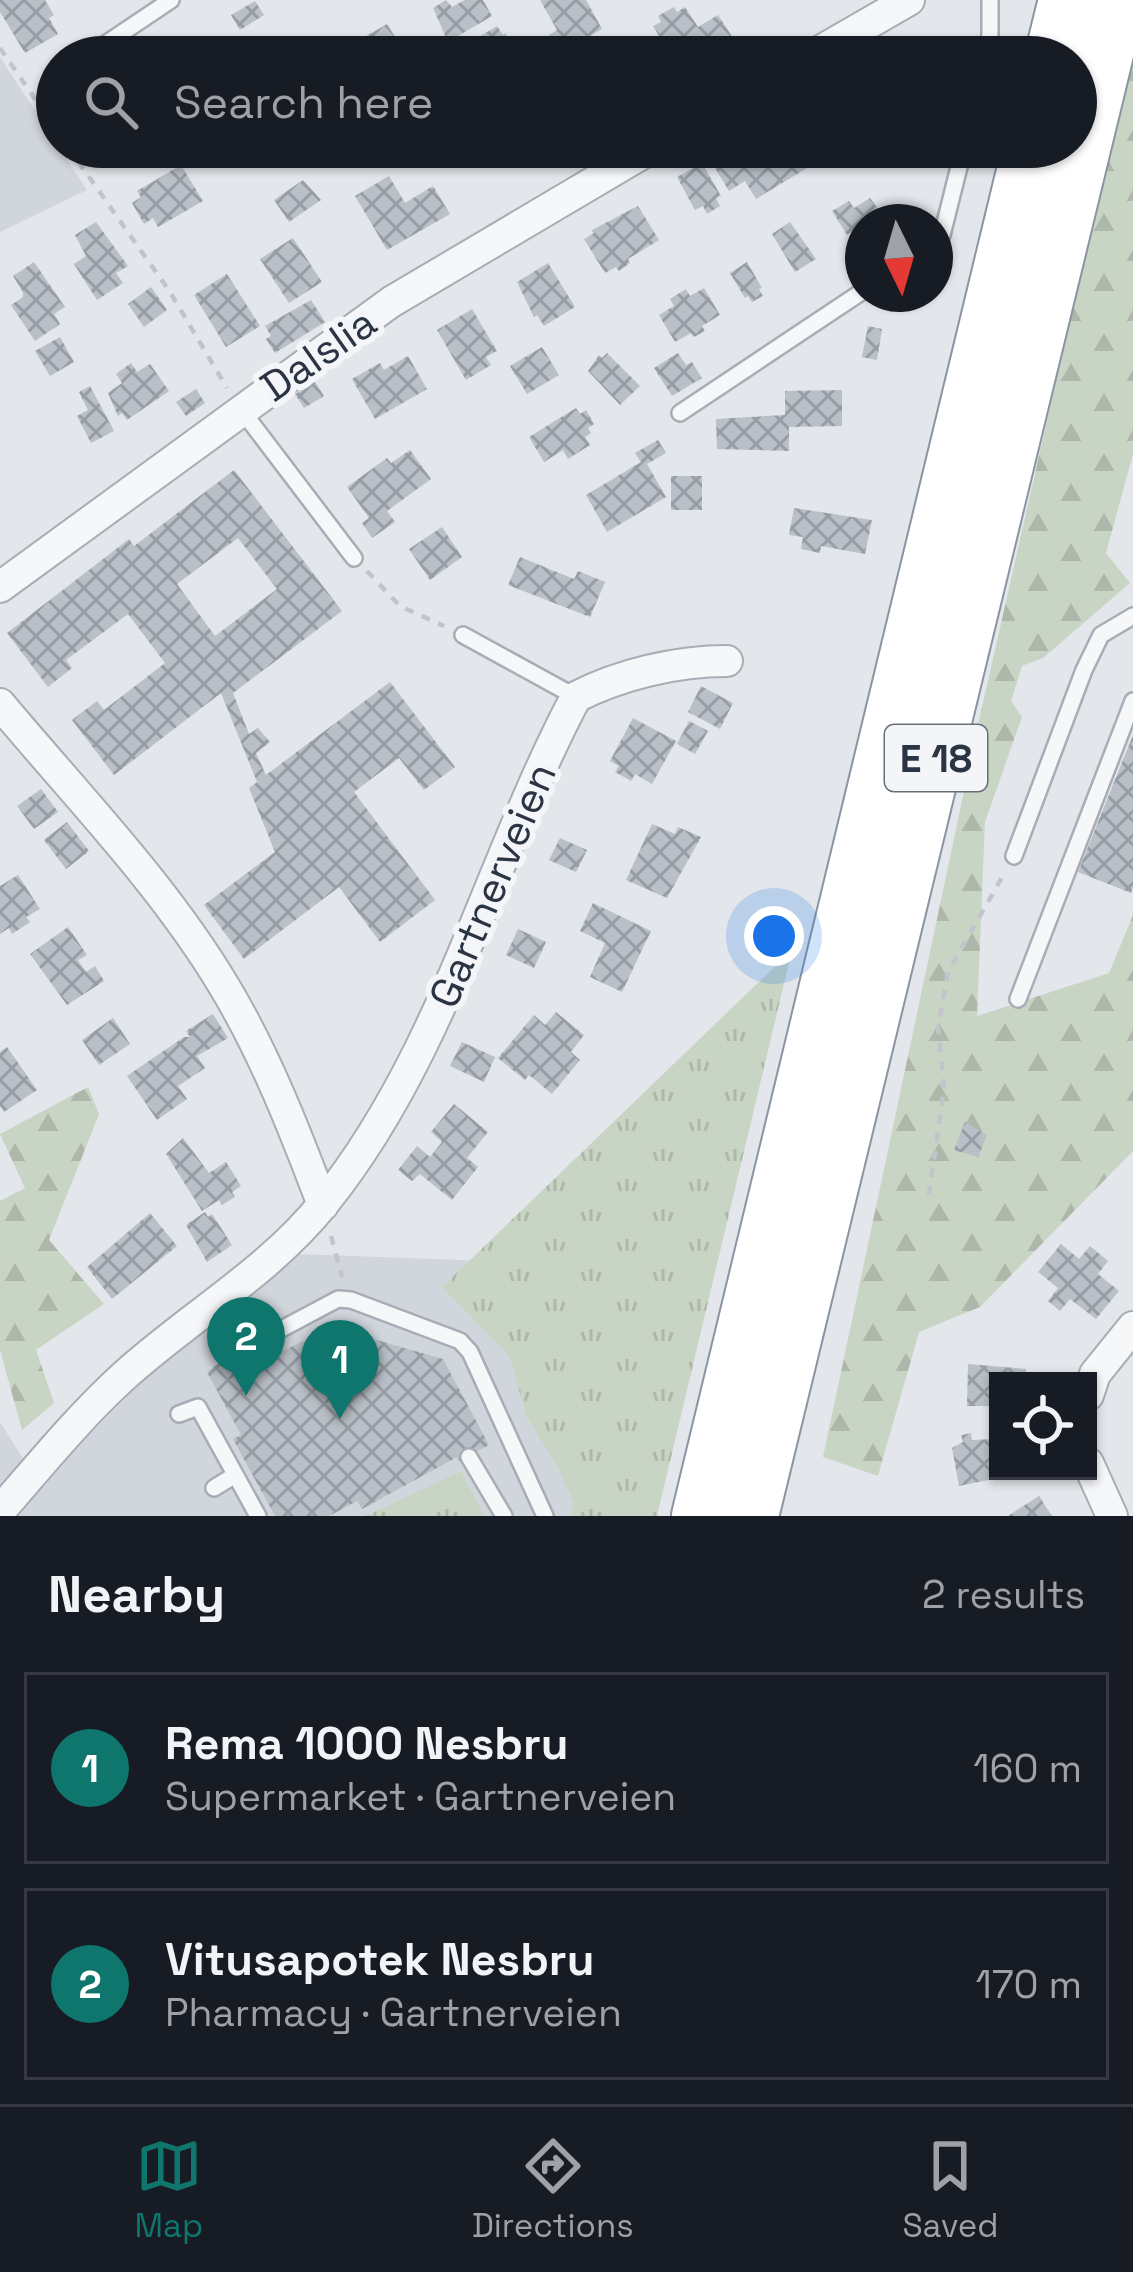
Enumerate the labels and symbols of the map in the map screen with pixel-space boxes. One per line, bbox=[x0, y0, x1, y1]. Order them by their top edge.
north arrow bbox=[845, 204, 953, 312]
street label: Dalslia bbox=[250, 296, 386, 413]
road number: E 18 bbox=[885, 725, 987, 791]
street label: Gartnerveien bbox=[417, 755, 568, 1016]
your location bbox=[744, 906, 804, 966]
pin: 2 bbox=[207, 1297, 285, 1396]
pin: 1 bbox=[301, 1320, 379, 1419]

